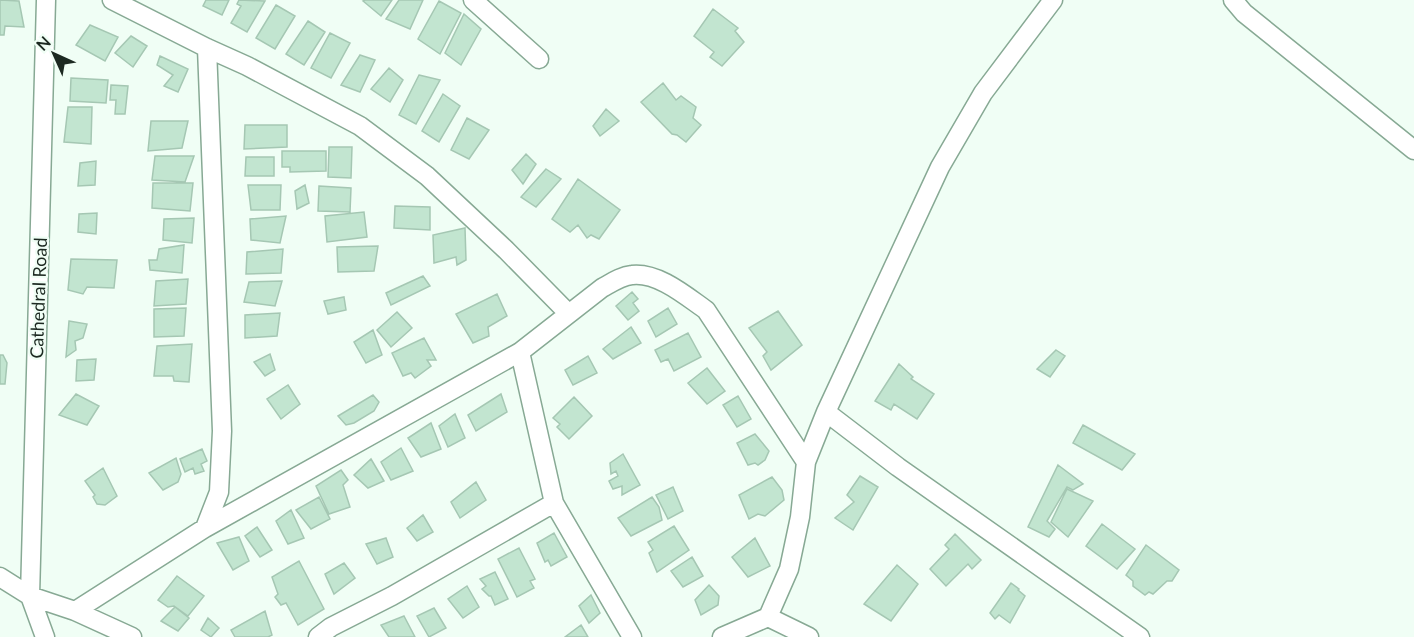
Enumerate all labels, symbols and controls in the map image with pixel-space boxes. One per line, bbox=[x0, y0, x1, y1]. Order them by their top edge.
north arrow bbox=[24, 24, 84, 84]
text: N bbox=[32, 32, 54, 54]
street label: Cathedral Road bbox=[25, 237, 51, 359]

